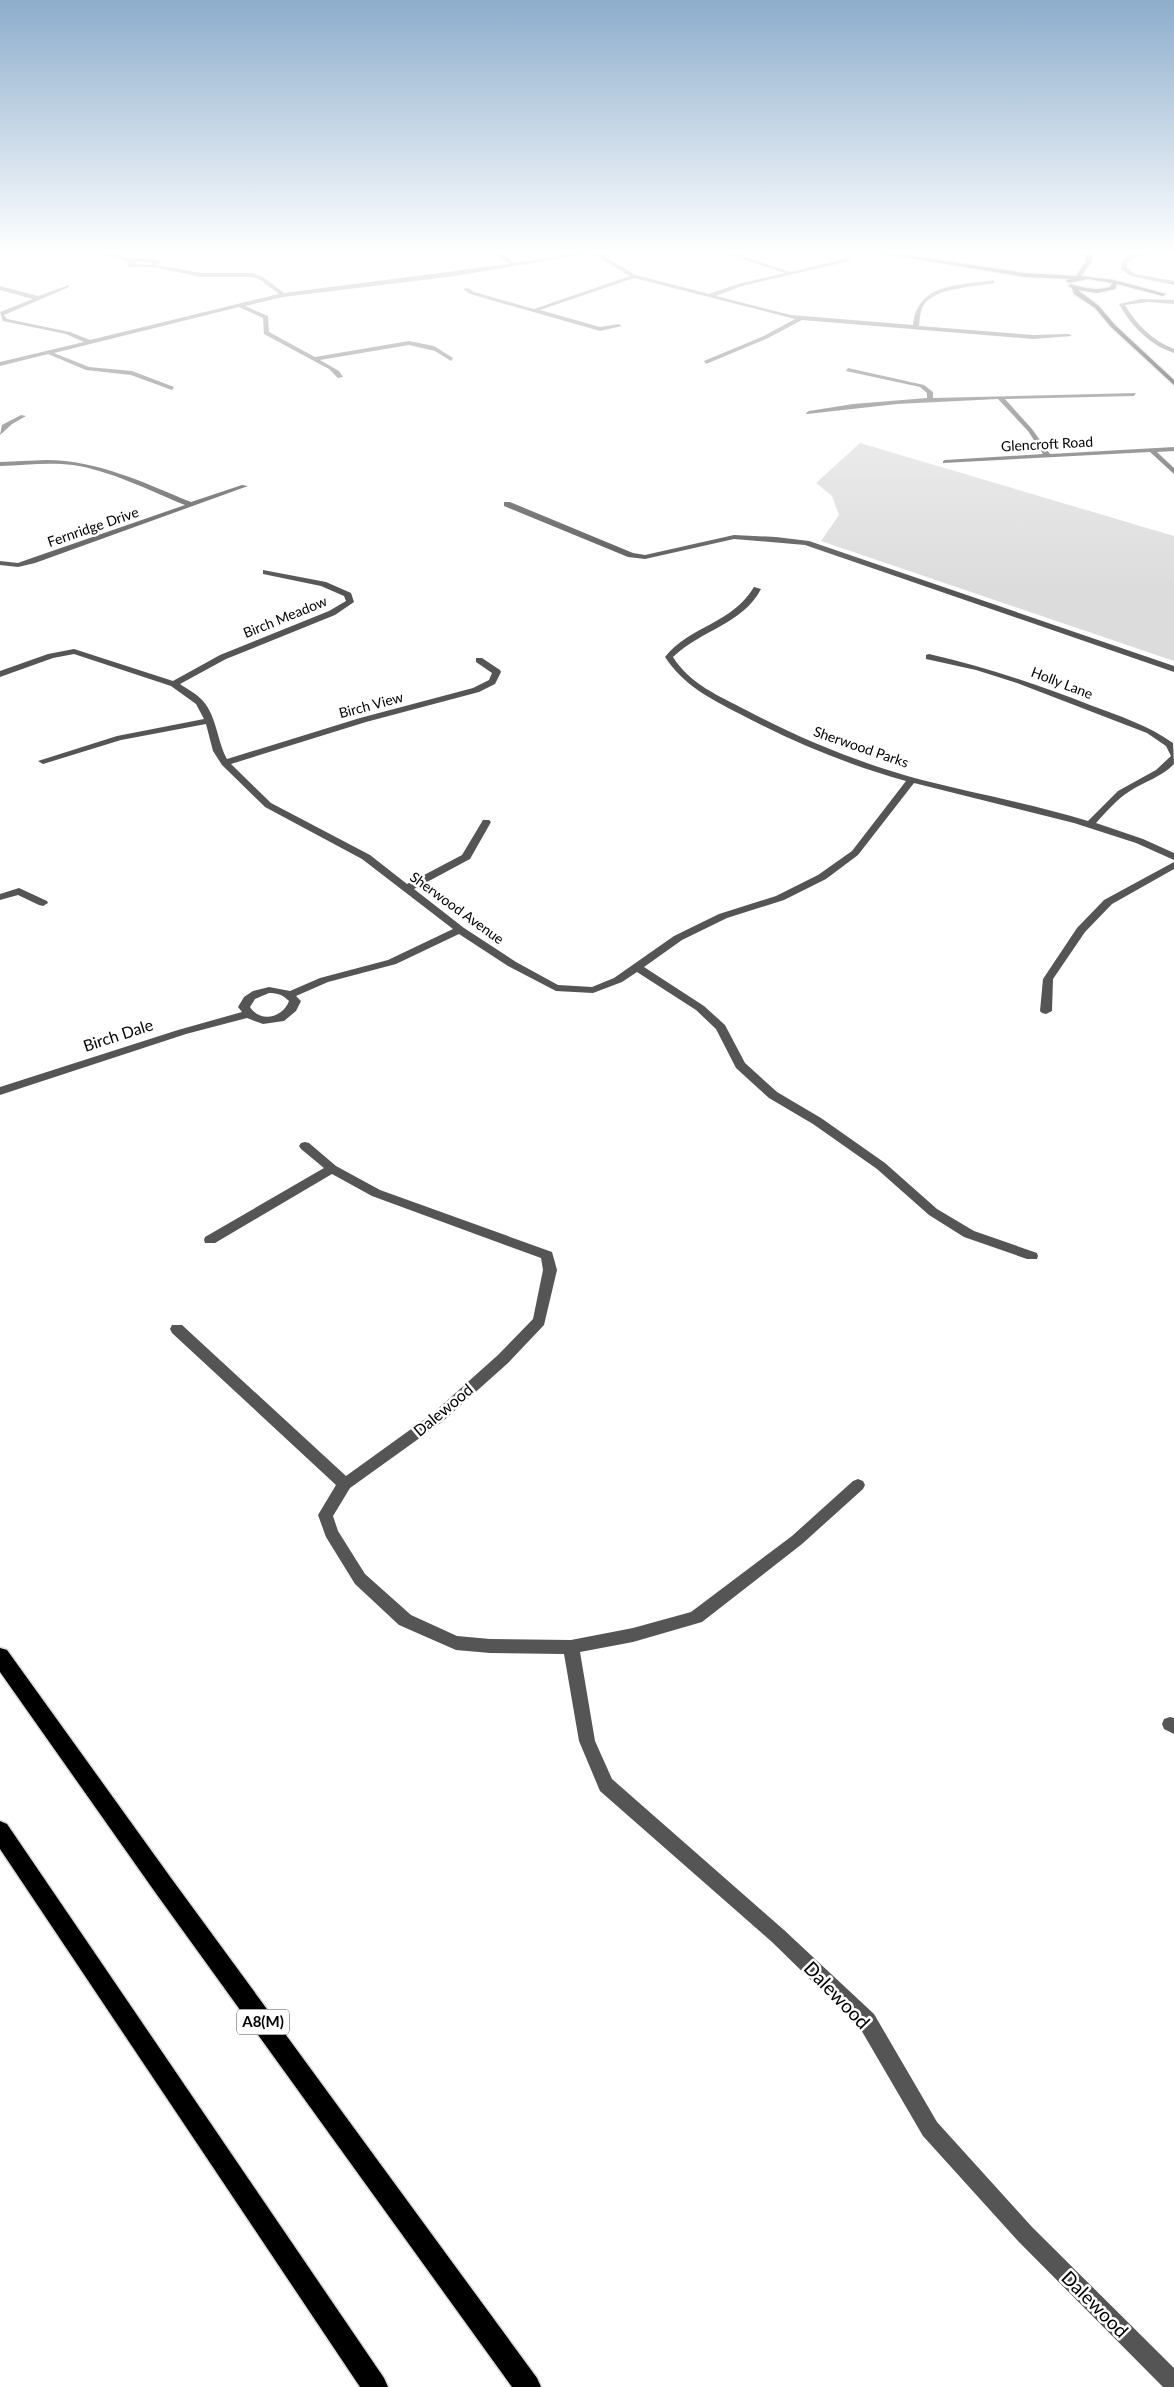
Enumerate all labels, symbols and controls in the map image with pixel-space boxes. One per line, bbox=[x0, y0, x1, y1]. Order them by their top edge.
street label: Glencroft Road bbox=[1001, 433, 1093, 454]
street label: Fernridge Drive bbox=[45, 503, 141, 550]
street label: Birch Meadow bbox=[240, 592, 329, 641]
street label: Holly Lane bbox=[1029, 663, 1095, 702]
street label: Birch View bbox=[337, 688, 405, 721]
street label: Sherwood Parks bbox=[811, 722, 911, 771]
street label: Sherwood Avenue bbox=[407, 868, 508, 947]
street label: Birch Dale bbox=[81, 1014, 155, 1055]
street label: Dalewood bbox=[409, 1379, 476, 1440]
street label: Dalewood bbox=[800, 1956, 875, 2033]
road number: A8(M) bbox=[237, 2010, 289, 2034]
street label: Dalewood bbox=[1057, 2265, 1134, 2342]

